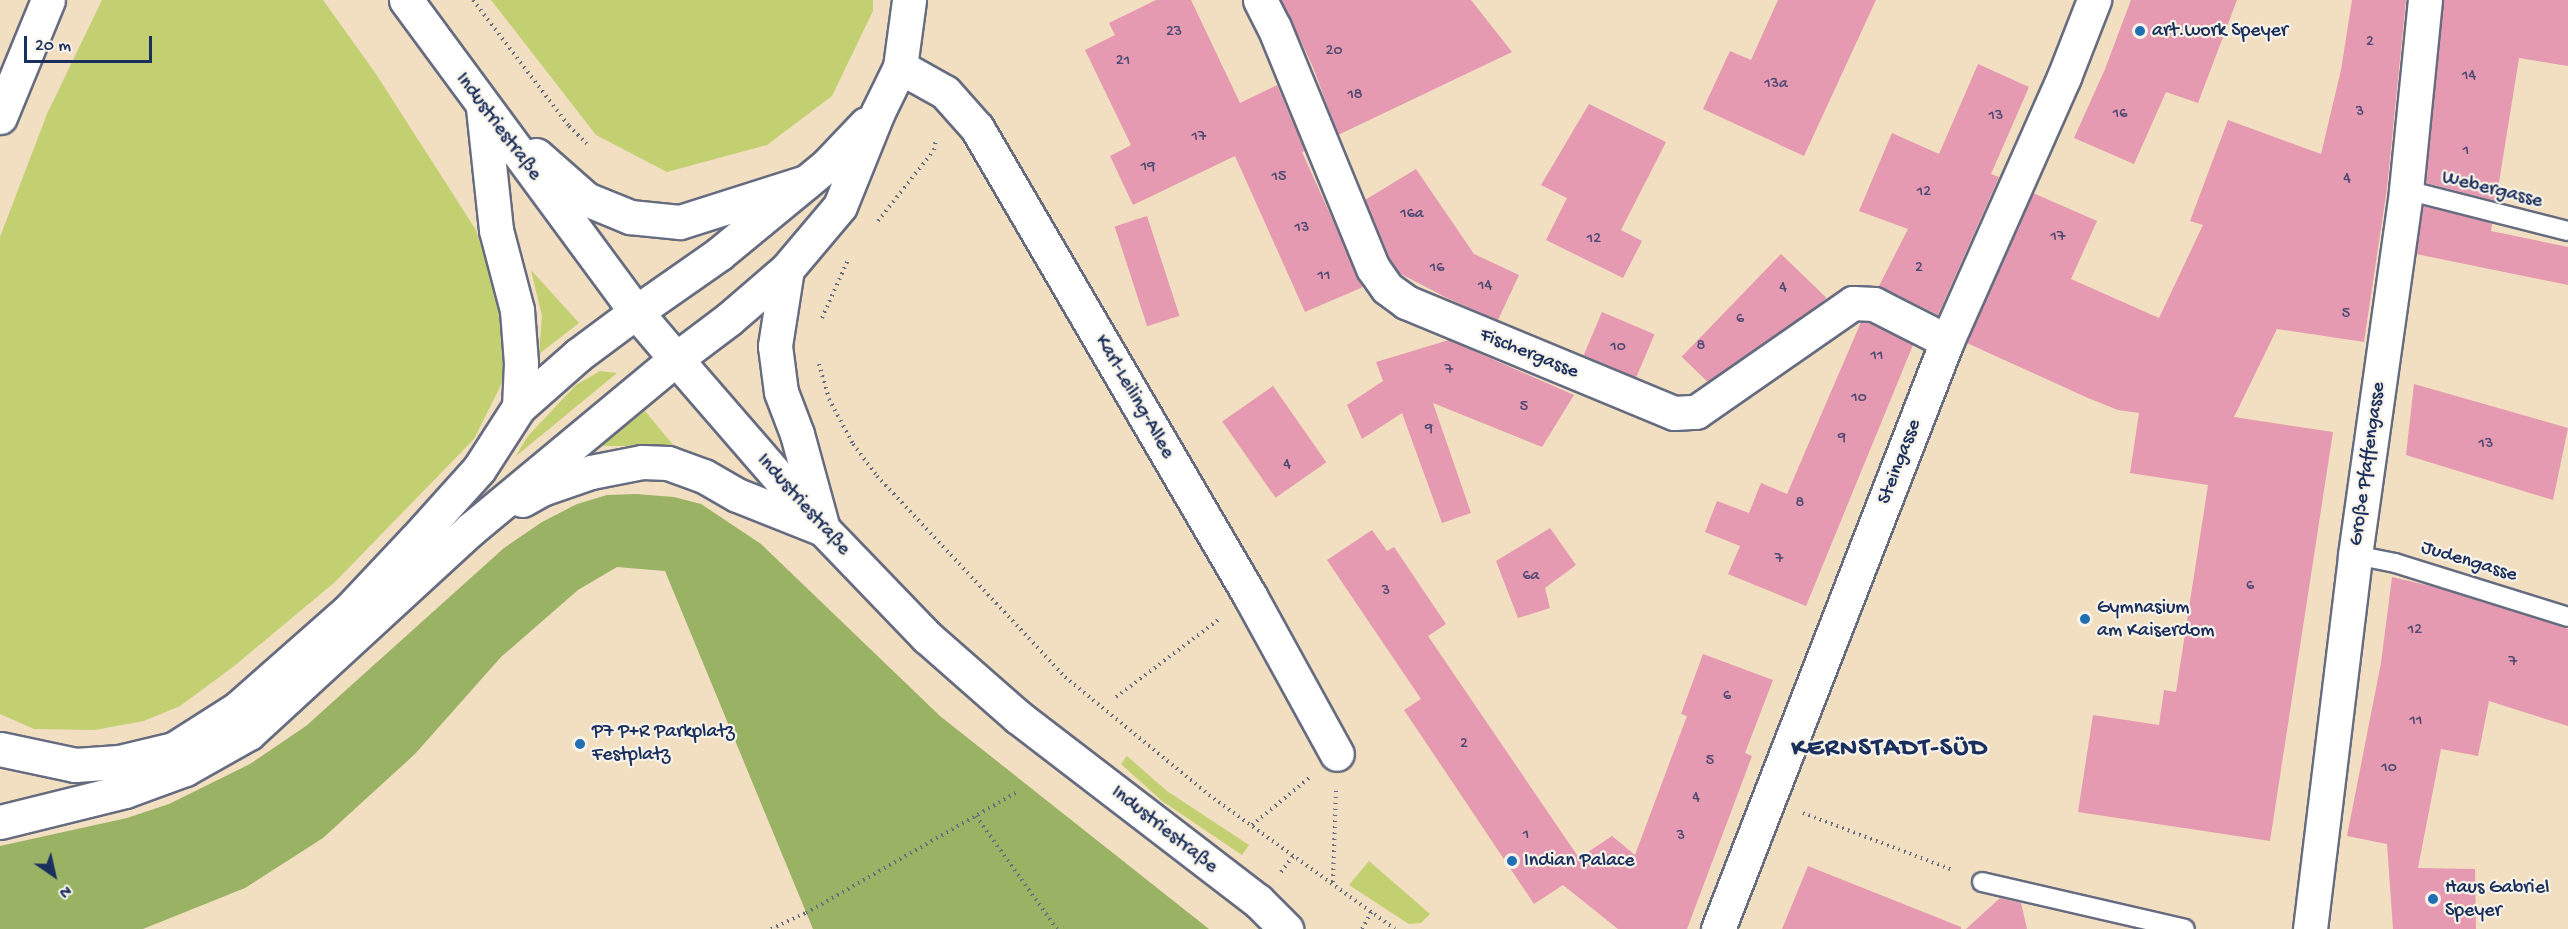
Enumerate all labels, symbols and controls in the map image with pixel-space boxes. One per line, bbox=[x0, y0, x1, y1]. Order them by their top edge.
place label: art.work Speyer bbox=[2152, 19, 2288, 43]
house number: 23 bbox=[1166, 23, 1182, 43]
scale bar bbox=[27, 24, 154, 62]
marker: art.work Speyer bbox=[2133, 24, 2147, 38]
house number: 2 bbox=[2366, 33, 2374, 53]
text: 20 m bbox=[35, 36, 71, 57]
house number: 20 bbox=[1326, 42, 1342, 62]
house number: 21 bbox=[1116, 52, 1130, 72]
house number: 14 bbox=[2462, 67, 2476, 87]
street label: Industriestraße bbox=[450, 68, 546, 186]
house number: 13a bbox=[1764, 75, 1788, 95]
house number: 18 bbox=[1347, 86, 1363, 106]
house number: 3 bbox=[2356, 103, 2364, 123]
house number: 16 bbox=[2113, 105, 2127, 125]
house number: 13 bbox=[1989, 107, 2003, 127]
house number: 17 bbox=[1192, 128, 1206, 148]
house number: 1 bbox=[2463, 142, 2469, 162]
house number: 19 bbox=[1141, 158, 1155, 178]
street label: Webergasse bbox=[2439, 166, 2545, 214]
house number: 15 bbox=[1272, 168, 1286, 188]
house number: 4 bbox=[2343, 170, 2351, 190]
house number: 12 bbox=[1917, 183, 1931, 203]
house number: 16a bbox=[1400, 205, 1424, 225]
house number: 13 bbox=[1295, 219, 1309, 239]
house number: 17 bbox=[2051, 228, 2065, 248]
house number: 12 bbox=[1587, 230, 1601, 250]
house number: 16 bbox=[1430, 259, 1444, 279]
house number: 2 bbox=[1915, 259, 1923, 279]
house number: 11 bbox=[1318, 267, 1330, 287]
house number: 14 bbox=[1478, 277, 1492, 297]
house number: 4 bbox=[1779, 279, 1787, 299]
house number: 5 bbox=[2342, 305, 2350, 325]
house number: 6 bbox=[1736, 310, 1744, 330]
street label: Fischergasse bbox=[1476, 323, 1582, 385]
street label: Karl-Leiling-Allee bbox=[1089, 331, 1179, 463]
house number: 8 bbox=[1697, 337, 1705, 357]
house number: 10 bbox=[1610, 338, 1626, 358]
house number: 11 bbox=[1871, 347, 1883, 367]
house number: 7 bbox=[1445, 361, 1453, 381]
street label: Große Pfaffengasse bbox=[2345, 381, 2391, 547]
house number: 10 bbox=[1851, 389, 1867, 409]
house number: 5 bbox=[1520, 398, 1528, 418]
street label: Steingasse bbox=[1873, 416, 1927, 508]
house number: 9 bbox=[1425, 420, 1433, 440]
house number: 9 bbox=[1838, 429, 1846, 449]
house number: 13 bbox=[2479, 435, 2493, 455]
street label: Industriestraße bbox=[751, 449, 855, 561]
house number: 4 bbox=[1283, 456, 1291, 476]
house number: 8 bbox=[1796, 494, 1804, 514]
street label: Judengasse bbox=[2418, 536, 2520, 588]
house number: 7 bbox=[1775, 550, 1783, 570]
house number: 6a bbox=[1523, 567, 1539, 587]
house number: 6 bbox=[2246, 577, 2254, 597]
house number: 3 bbox=[1382, 582, 1390, 602]
place label: Gymnasium am Kaiserdom bbox=[2097, 596, 2215, 643]
marker: Gymnasium am Kaiserdom bbox=[2078, 612, 2092, 626]
house number: 12 bbox=[2408, 621, 2422, 641]
house number: 7 bbox=[2509, 653, 2517, 673]
house number: 6 bbox=[1723, 687, 1731, 707]
house number: 11 bbox=[2410, 712, 2422, 732]
place label: P7 P+R Parkplatz Festplatz bbox=[592, 720, 735, 767]
district label: KERNSTADT-SÜD bbox=[1791, 734, 1989, 766]
house number: 2 bbox=[1460, 735, 1468, 755]
marker: P7 P+R Parkplatz Festplatz bbox=[573, 737, 587, 751]
house number: 5 bbox=[1706, 752, 1714, 772]
house number: 10 bbox=[2381, 759, 2397, 779]
street label: Industriestraße bbox=[1106, 781, 1222, 879]
house number: 4 bbox=[1692, 789, 1700, 809]
house number: 1 bbox=[1523, 826, 1529, 846]
house number: 3 bbox=[1677, 827, 1685, 847]
north arrow bbox=[24, 845, 84, 905]
place label: Indian Palace bbox=[1524, 849, 1634, 873]
marker: Indian Palace bbox=[1505, 854, 1519, 868]
place label: Haus Gabriel Speyer bbox=[2445, 876, 2549, 923]
text: N bbox=[55, 880, 74, 901]
marker: Haus Gabriel Speyer bbox=[2426, 892, 2440, 906]

